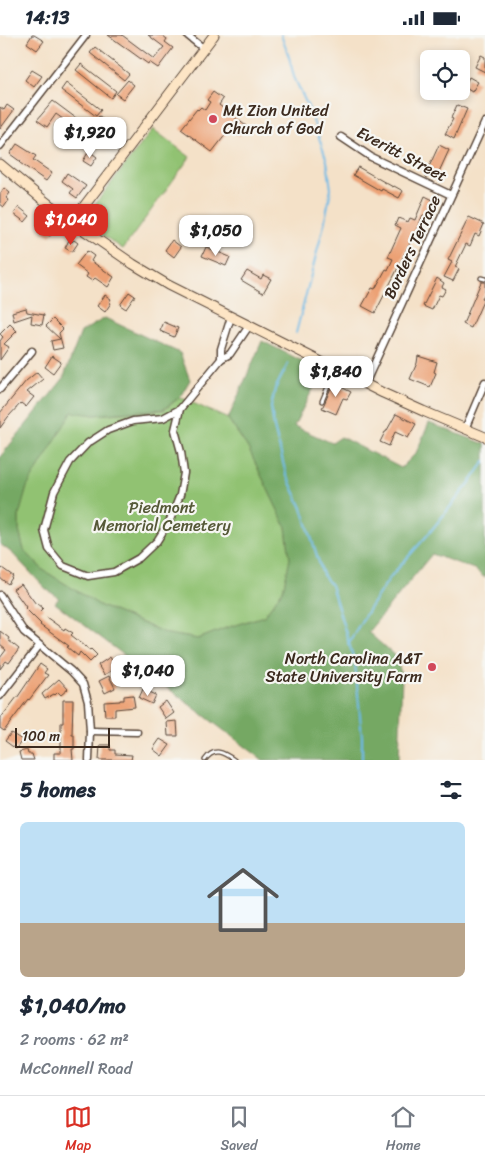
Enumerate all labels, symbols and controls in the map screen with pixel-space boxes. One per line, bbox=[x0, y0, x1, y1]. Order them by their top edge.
text: 14:13 bbox=[25, 1, 69, 34]
map controls bbox=[420, 50, 470, 100]
button: locate bbox=[420, 50, 470, 100]
place label: Mt Zion United Church of God bbox=[223, 96, 330, 143]
marker: Mt Zion United Church of God bbox=[207, 113, 219, 125]
pin: $1,920 bbox=[49, 117, 131, 159]
text: $1,920 bbox=[64, 118, 116, 147]
street label: Everitt Street bbox=[352, 118, 452, 190]
street label: Borders Terrace bbox=[375, 190, 449, 304]
pin: $1,040 bbox=[30, 203, 112, 246]
text: $1,040 bbox=[45, 205, 97, 234]
pin: $1,050 bbox=[175, 215, 257, 257]
text: $1,050 bbox=[190, 216, 242, 245]
pin: $1,840 bbox=[295, 355, 377, 398]
text: $1,840 bbox=[310, 357, 362, 386]
park label: Piedmont Memorial Cemetery bbox=[93, 493, 232, 540]
place label: North Carolina A&T State University Farm bbox=[266, 644, 423, 691]
pin: $1,040 bbox=[107, 655, 189, 697]
text: $1,040 bbox=[122, 656, 174, 685]
marker: North Carolina A&T State University Farm bbox=[426, 661, 438, 673]
text: 100 m bbox=[22, 724, 60, 749]
scale bar bbox=[15, 725, 110, 748]
text: 5 homes bbox=[20, 771, 96, 809]
icon: filters bbox=[437, 776, 465, 804]
icon: home bbox=[198, 855, 288, 945]
text: $1,040/mo bbox=[20, 987, 126, 1025]
text: 2 rooms · 62 m² bbox=[20, 1025, 129, 1054]
text: McConnell Road bbox=[20, 1054, 132, 1083]
tab: Map bbox=[64, 1103, 92, 1158]
tab: Saved bbox=[221, 1103, 257, 1158]
tab: Home bbox=[386, 1103, 421, 1158]

